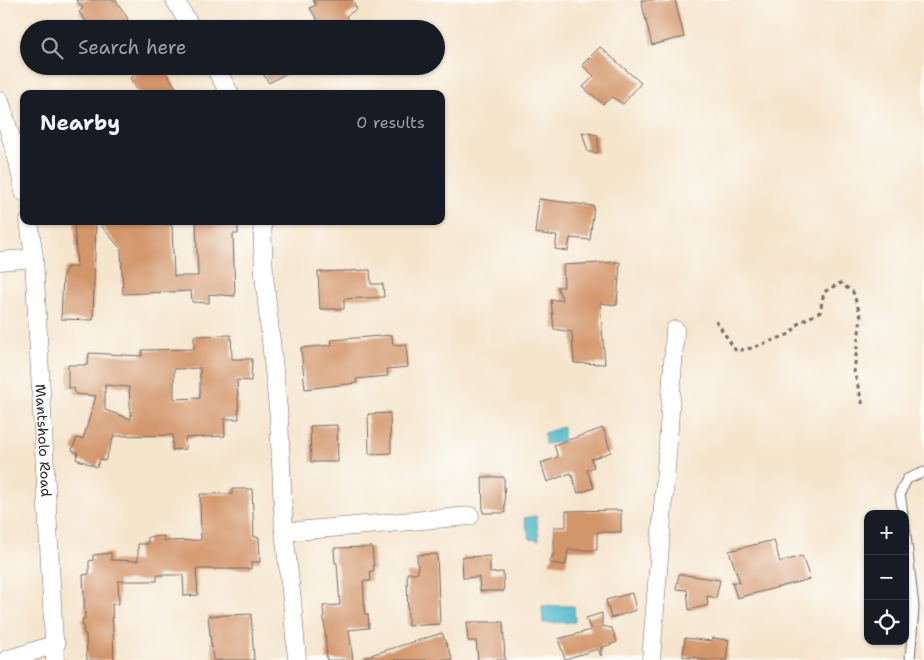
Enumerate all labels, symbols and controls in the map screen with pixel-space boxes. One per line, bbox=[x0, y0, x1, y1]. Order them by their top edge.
search box bbox=[20, 20, 445, 75]
icon: search bbox=[38, 34, 66, 62]
text: Search here bbox=[78, 35, 187, 60]
text: Nearby bbox=[40, 109, 120, 137]
text: 0 results bbox=[356, 112, 425, 133]
street label: Mantsholo Road bbox=[32, 384, 55, 497]
map controls bbox=[864, 510, 909, 645]
button: + bbox=[864, 510, 909, 555]
button: − bbox=[864, 555, 909, 600]
button: locate bbox=[864, 600, 909, 645]

